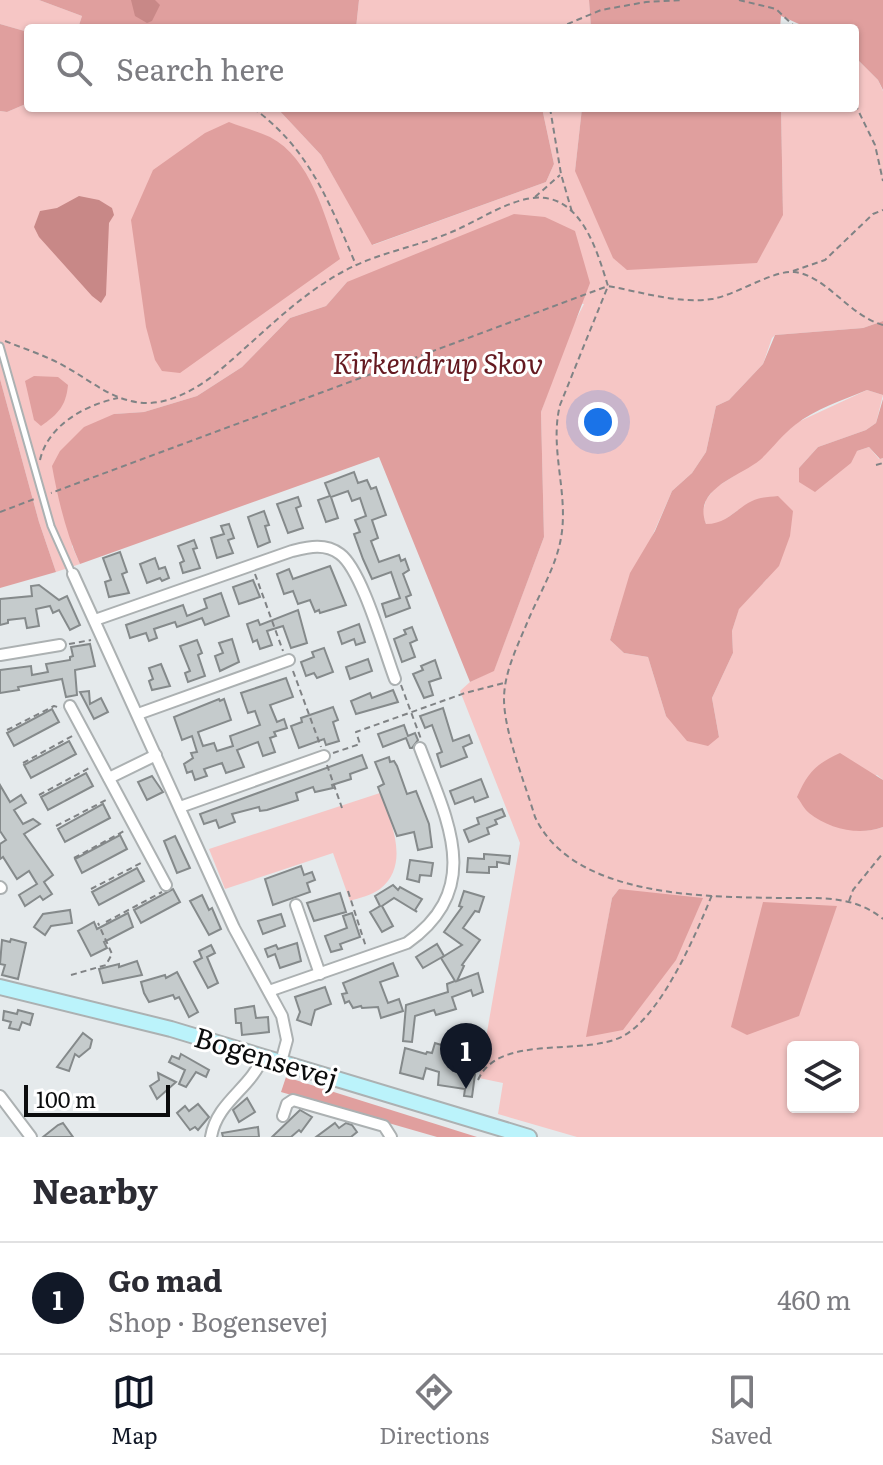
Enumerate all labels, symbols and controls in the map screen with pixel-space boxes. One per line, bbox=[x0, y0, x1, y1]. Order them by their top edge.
search box bbox=[24, 24, 859, 112]
icon: search bbox=[52, 46, 96, 90]
text: Search here bbox=[116, 46, 284, 90]
park label: Kirkendrup Skov bbox=[332, 341, 544, 383]
your location bbox=[578, 402, 618, 442]
street label: Bogensevej bbox=[190, 1014, 344, 1098]
pin: 1 bbox=[440, 1023, 492, 1089]
map controls bbox=[787, 1041, 859, 1113]
button: layers bbox=[787, 1041, 859, 1113]
scale bar bbox=[24, 1081, 170, 1117]
text: 100 m bbox=[36, 1082, 96, 1115]
text: Nearby bbox=[32, 1164, 158, 1214]
text: Go mad bbox=[108, 1257, 223, 1301]
text: 1 bbox=[53, 1279, 63, 1318]
text: 460 m bbox=[777, 1279, 851, 1318]
text: Shop · Bogensevej bbox=[108, 1301, 328, 1340]
tab: Map bbox=[111, 1370, 158, 1451]
tab: Directions bbox=[379, 1370, 489, 1451]
tab: Saved bbox=[711, 1370, 772, 1451]

